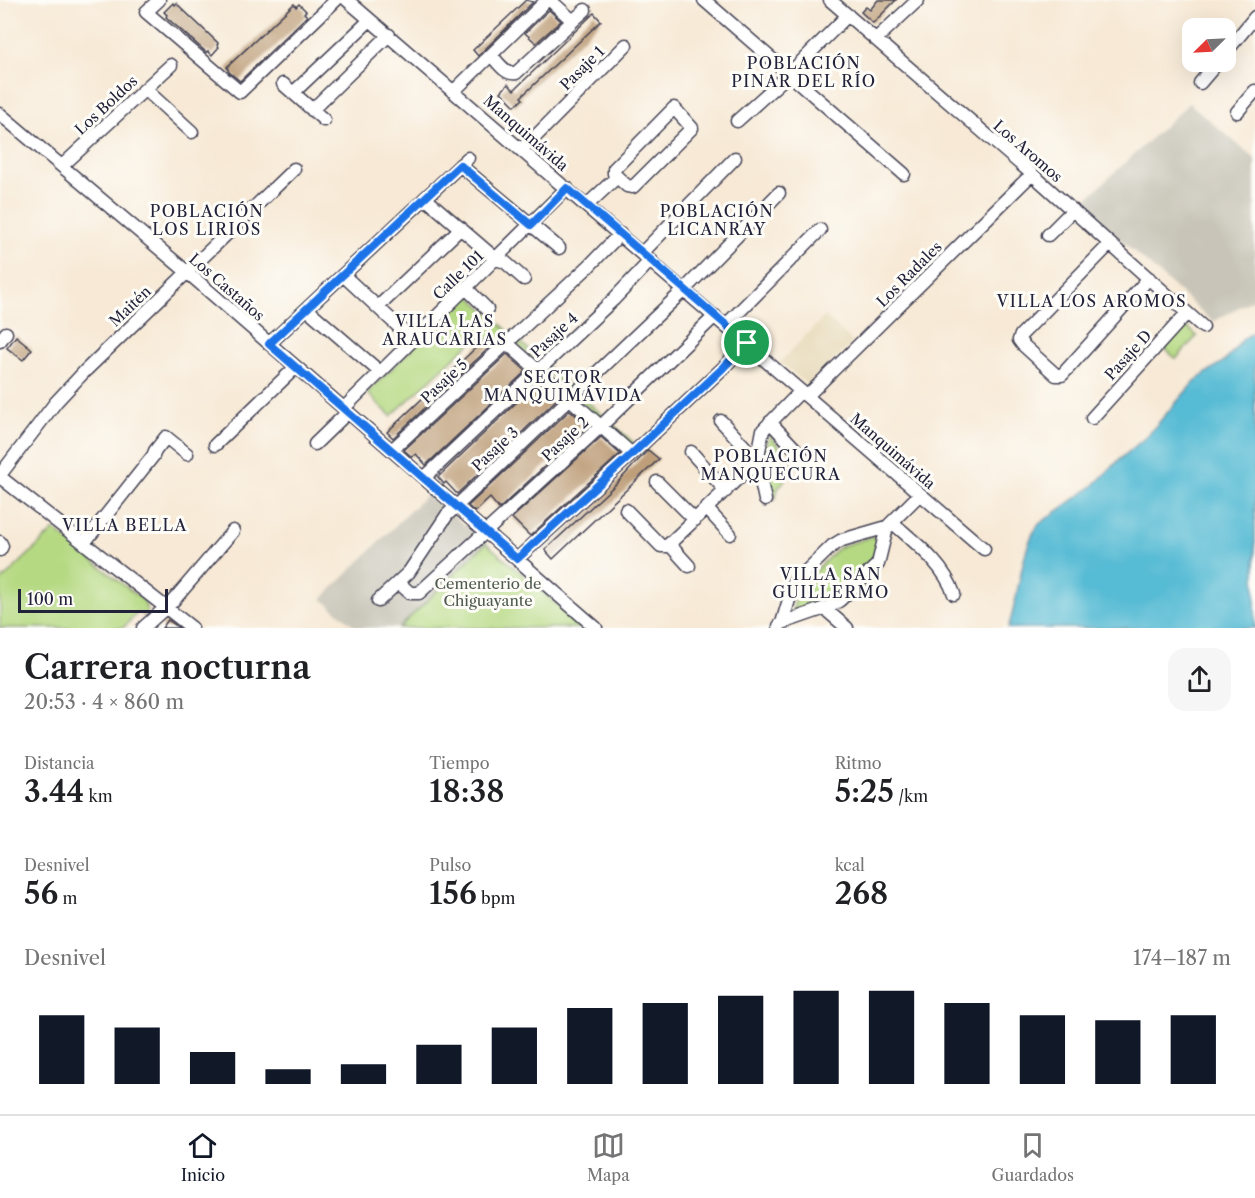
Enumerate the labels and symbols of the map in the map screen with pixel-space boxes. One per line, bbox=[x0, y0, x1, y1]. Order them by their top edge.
north arrow bbox=[1182, 18, 1236, 72]
street label: Pasaje 1 bbox=[556, 41, 609, 94]
district label: POBLACIÓN PINAR DEL RÍO bbox=[731, 53, 877, 91]
street label: Los Boldos bbox=[71, 71, 141, 139]
street label: Manquimávida bbox=[480, 91, 572, 175]
street label: Los Aromos bbox=[990, 116, 1066, 186]
district label: POBLACIÓN LOS LIRIOS bbox=[150, 201, 264, 239]
district label: POBLACIÓN LICANRAY bbox=[660, 201, 774, 239]
street label: Los Radales bbox=[872, 237, 946, 311]
street label: Calle 101 bbox=[429, 246, 488, 304]
street label: Los Castaños bbox=[185, 249, 269, 325]
street label: Maitén bbox=[105, 281, 155, 330]
district label: VILLA LOS AROMOS bbox=[996, 291, 1187, 311]
street label: Pasaje 4 bbox=[527, 308, 581, 362]
district label: VILLA LAS ARAUCARIAS bbox=[381, 311, 508, 349]
pin bbox=[721, 317, 772, 368]
street label: Pasaje D bbox=[1101, 326, 1155, 384]
street label: Pasaje 5 bbox=[417, 355, 471, 407]
district label: SECTOR MANQUIMÁVIDA bbox=[483, 367, 643, 405]
street label: Manquimávida bbox=[847, 409, 939, 493]
street label: Pasaje 2 bbox=[538, 412, 592, 466]
street label: Pasaje 3 bbox=[468, 423, 522, 475]
district label: POBLACIÓN MANQUECURA bbox=[701, 446, 841, 484]
district label: VILLA BELLA bbox=[61, 515, 188, 535]
district label: VILLA SAN GUILLERMO bbox=[772, 564, 890, 602]
park label: Cementerio de Chiguayante bbox=[434, 574, 542, 610]
scale bar bbox=[18, 586, 168, 614]

